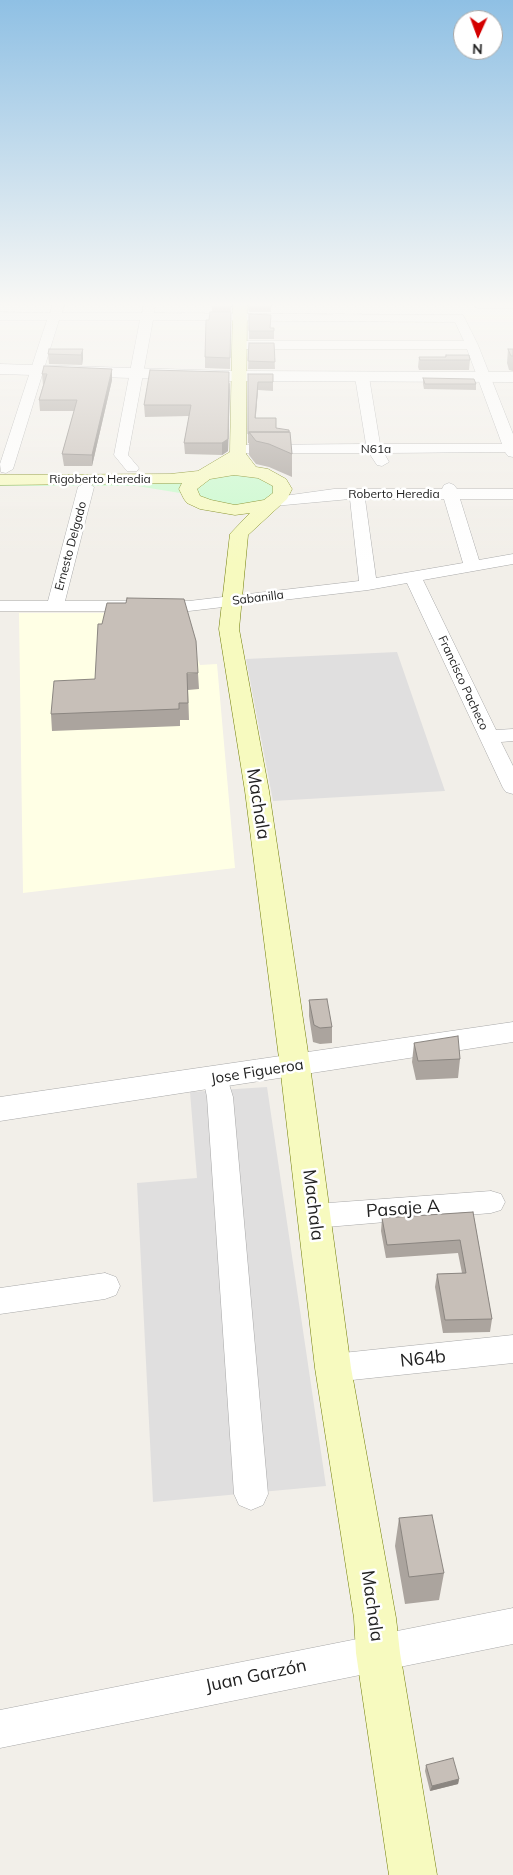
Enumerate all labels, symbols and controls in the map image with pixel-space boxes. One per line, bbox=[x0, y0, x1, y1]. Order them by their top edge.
north arrow bbox=[453, 10, 503, 60]
text: N bbox=[472, 40, 483, 58]
street label: N61a bbox=[361, 442, 391, 456]
street label: Rigoberto Heredia bbox=[49, 472, 151, 486]
street label: Roberto Heredia bbox=[348, 487, 440, 501]
street label: Ernesto Delgado bbox=[52, 500, 90, 592]
street label: Sabanilla bbox=[231, 588, 285, 608]
street label: Francisco Pacheco bbox=[435, 633, 491, 733]
street label: Machala bbox=[242, 767, 274, 841]
street label: Jose Figueroa bbox=[209, 1056, 305, 1088]
street label: Machala bbox=[298, 1168, 328, 1242]
street label: Pasaje A bbox=[365, 1196, 441, 1222]
street label: N64b bbox=[399, 1346, 447, 1372]
street label: Machala bbox=[356, 1569, 388, 1643]
street label: Juan Garzón bbox=[203, 1655, 309, 1697]

